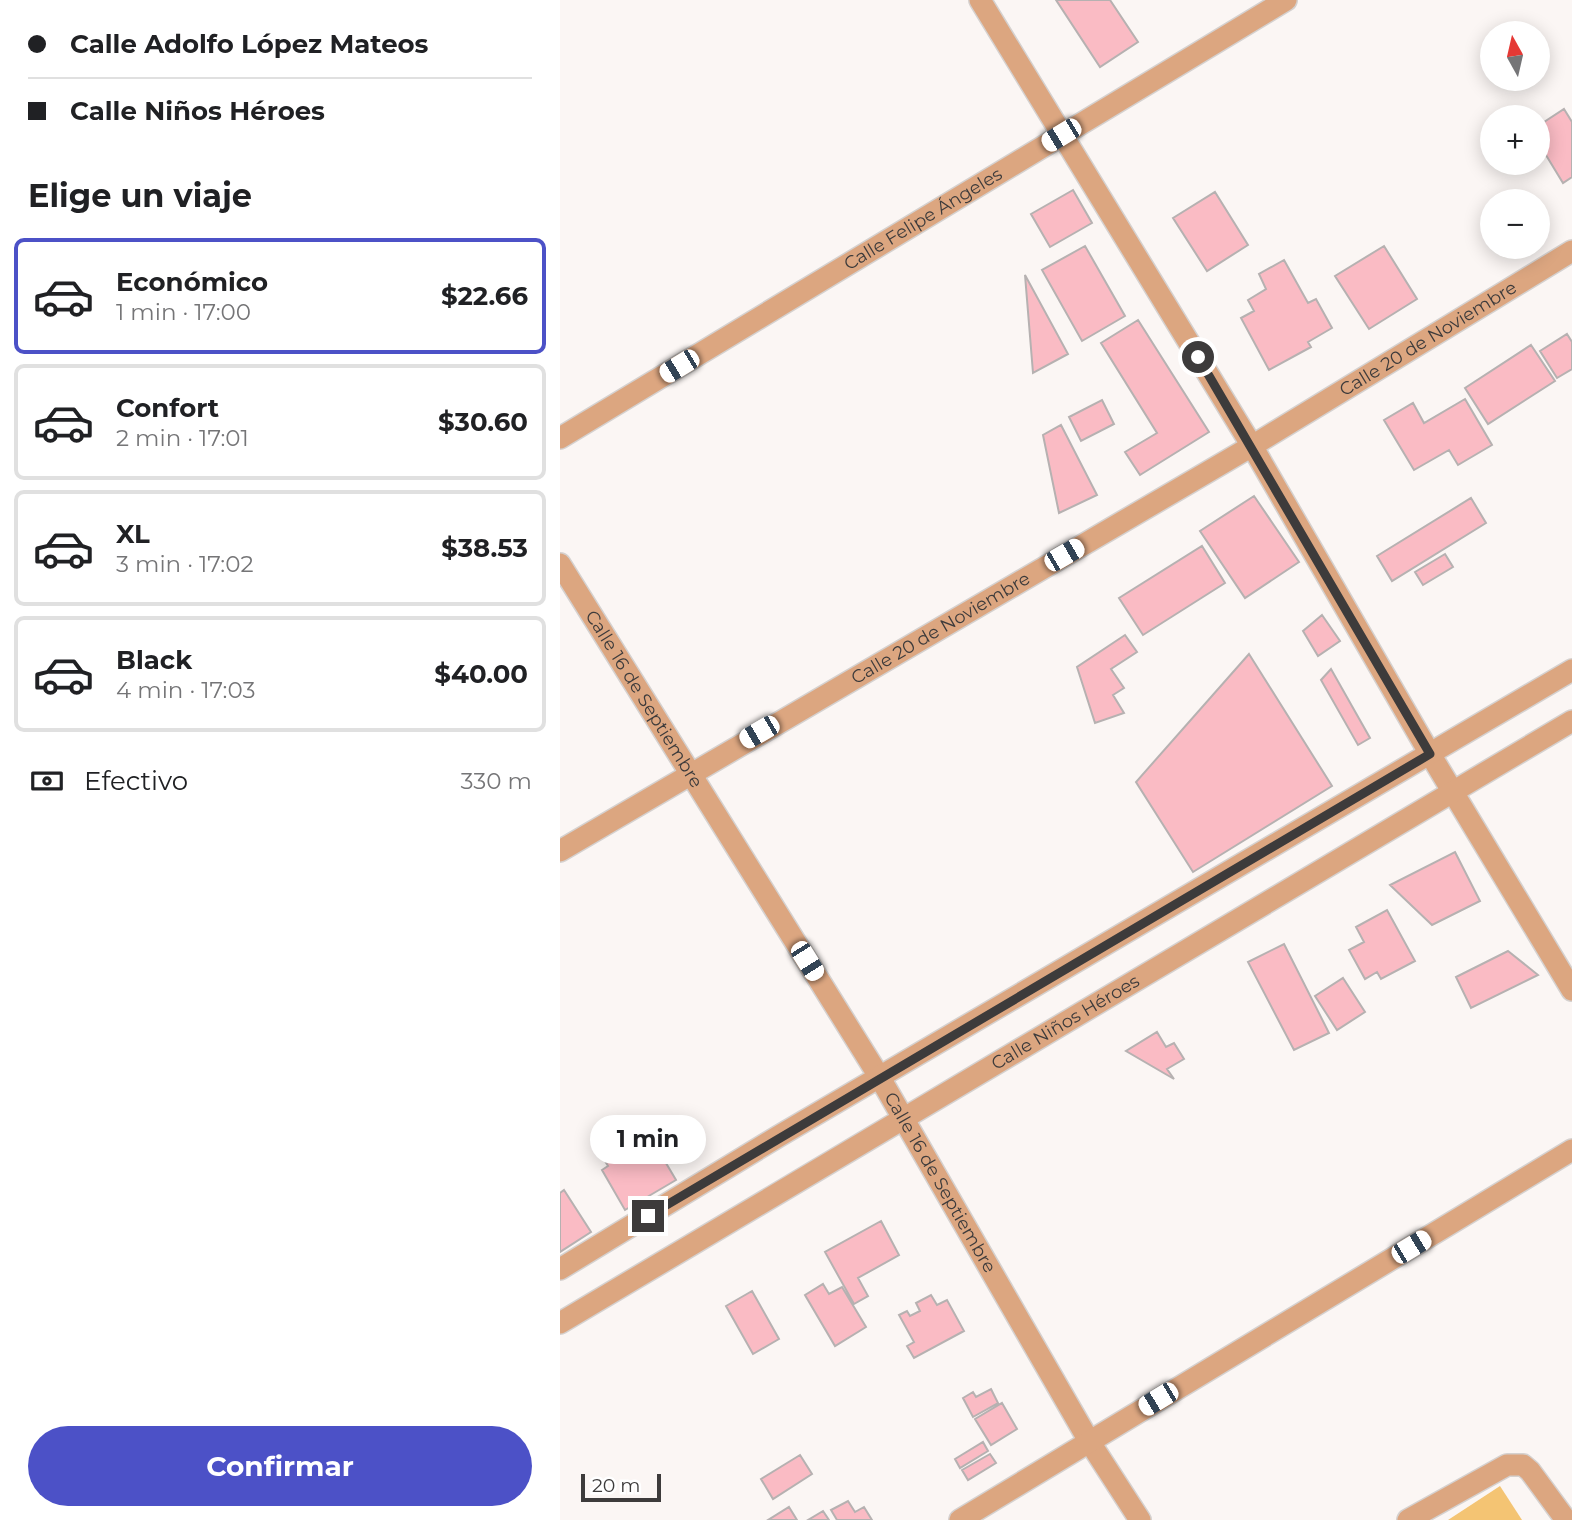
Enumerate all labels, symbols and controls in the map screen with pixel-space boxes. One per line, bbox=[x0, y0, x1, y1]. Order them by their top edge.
north arrow bbox=[1480, 21, 1550, 91]
map controls bbox=[1480, 21, 1550, 259]
text: Calle Adolfo López Mateos bbox=[70, 28, 428, 60]
text: Calle Niños Héroes bbox=[70, 95, 325, 127]
button: + bbox=[1480, 105, 1550, 175]
car bbox=[1038, 115, 1085, 155]
street label: Calle Felipe Ángeles bbox=[840, 163, 1006, 275]
text: Elige un viaje bbox=[28, 176, 252, 215]
button: − bbox=[1480, 189, 1550, 259]
icon: car bbox=[32, 265, 95, 328]
text: Económico bbox=[116, 266, 268, 298]
street label: Calle 20 de Noviembre bbox=[1335, 276, 1521, 401]
text: $22.66 bbox=[441, 280, 528, 312]
text: 1 min · 17:00 bbox=[116, 298, 251, 326]
route start bbox=[1182, 341, 1214, 373]
car bbox=[656, 346, 703, 386]
icon: car bbox=[32, 391, 95, 454]
text: Confort bbox=[116, 392, 219, 424]
text: $30.60 bbox=[438, 406, 528, 438]
text: 2 min · 17:01 bbox=[116, 424, 249, 452]
icon: car bbox=[32, 517, 95, 580]
text: XL bbox=[116, 518, 150, 550]
text: $38.53 bbox=[441, 532, 528, 564]
car bbox=[1041, 535, 1088, 575]
text: 3 min · 17:02 bbox=[116, 550, 254, 578]
street label: Calle 20 de Noviembre bbox=[847, 567, 1034, 689]
street label: Calle 16 de Septiembre bbox=[581, 606, 708, 792]
icon: car bbox=[32, 643, 95, 706]
text: Black bbox=[116, 644, 192, 676]
text: $40.00 bbox=[434, 658, 528, 690]
text: 4 min · 17:03 bbox=[116, 676, 255, 704]
car bbox=[736, 712, 783, 752]
icon: cash bbox=[28, 762, 66, 800]
text: Efectivo bbox=[84, 765, 188, 797]
text: 330 m bbox=[461, 767, 532, 795]
car bbox=[787, 938, 828, 984]
street label: Calle Niños Héroes bbox=[987, 970, 1144, 1075]
street label: Calle 16 de Septiembre bbox=[879, 1088, 1001, 1277]
callout: 1 min bbox=[590, 1114, 706, 1164]
text: 1 min bbox=[617, 1125, 679, 1153]
route end bbox=[632, 1200, 664, 1232]
car bbox=[1388, 1227, 1435, 1267]
car bbox=[1135, 1379, 1182, 1419]
button: Confirmar bbox=[28, 1426, 532, 1506]
scale bar bbox=[581, 1471, 662, 1503]
text: 20 m bbox=[592, 1474, 640, 1497]

